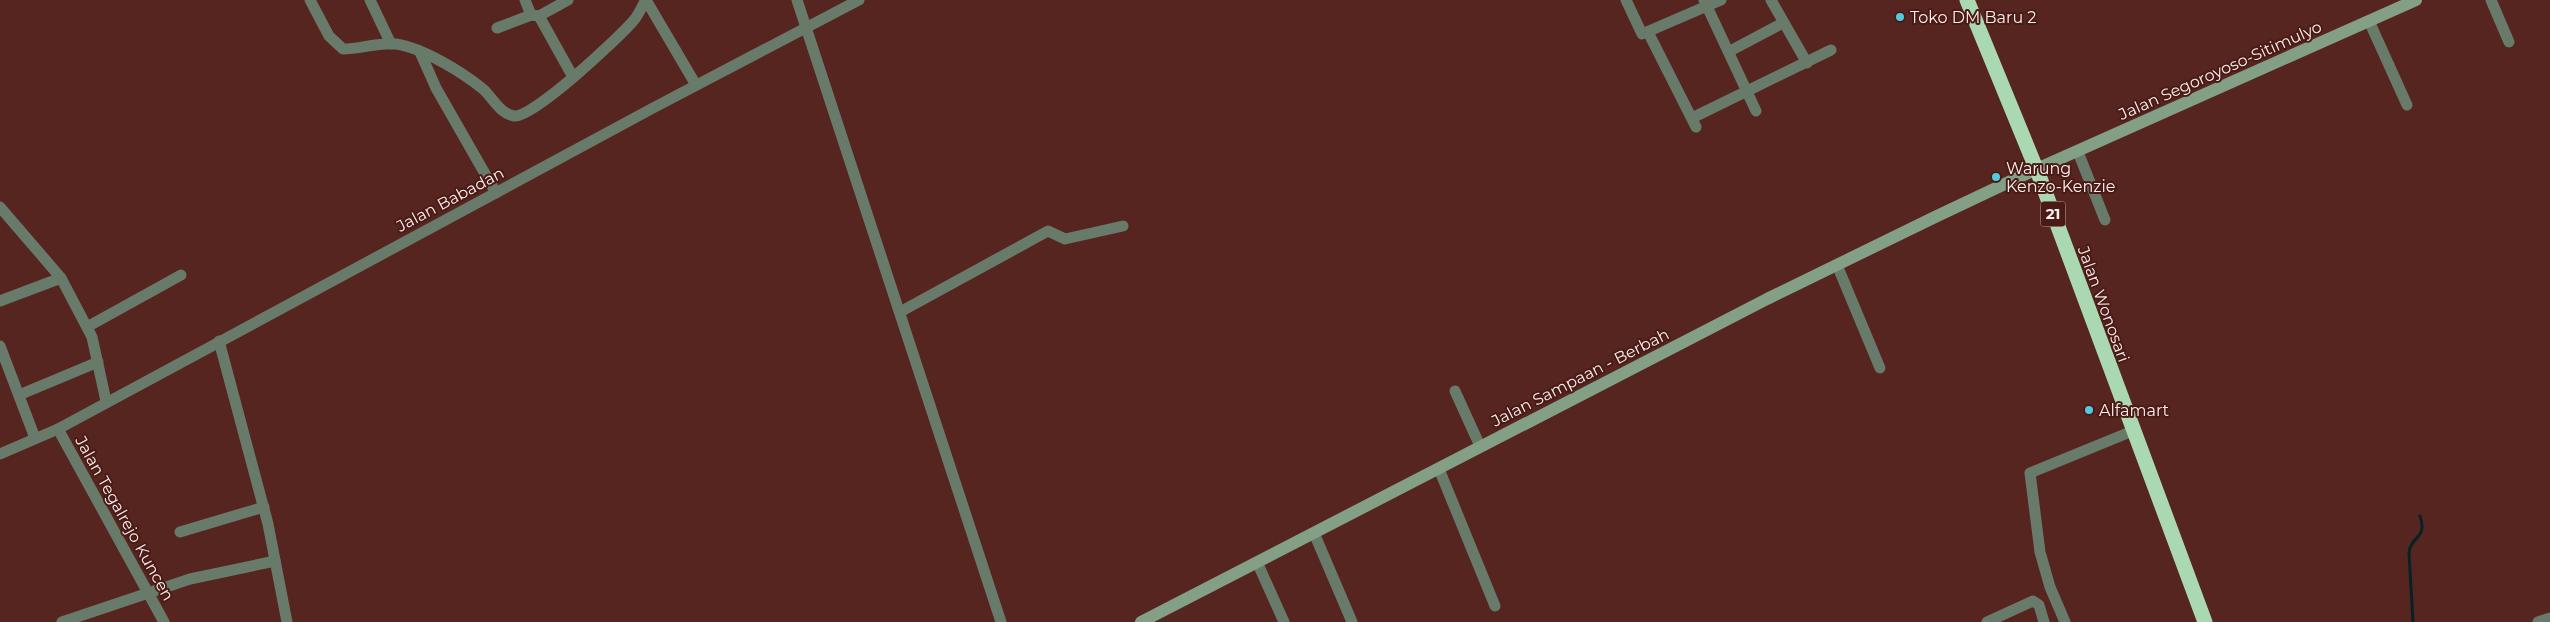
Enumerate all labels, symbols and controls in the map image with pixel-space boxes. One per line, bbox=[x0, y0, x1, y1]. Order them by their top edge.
place label: Toko DM Baru 2 bbox=[1910, 8, 2036, 27]
marker: Toko DM Baru 2 bbox=[1894, 11, 1906, 23]
street label: Jalan Segoroyoso-Sitimulyo bbox=[2115, 17, 2325, 124]
place label: Warung Kenzo-Kenzie bbox=[2006, 159, 2115, 196]
street label: Jalan Babadan bbox=[392, 163, 507, 236]
marker: Warung Kenzo-Kenzie bbox=[1990, 171, 2002, 183]
road number: 21 bbox=[2040, 202, 2066, 226]
street label: Jalan Wonosari bbox=[2073, 243, 2133, 365]
street label: Jalan Sampaan - Berbah bbox=[1487, 324, 1672, 431]
place label: Alfamart bbox=[2099, 401, 2170, 420]
marker: Alfamart bbox=[2083, 404, 2095, 416]
street label: Jalan Tegalrejo Kuncen bbox=[71, 432, 178, 604]

